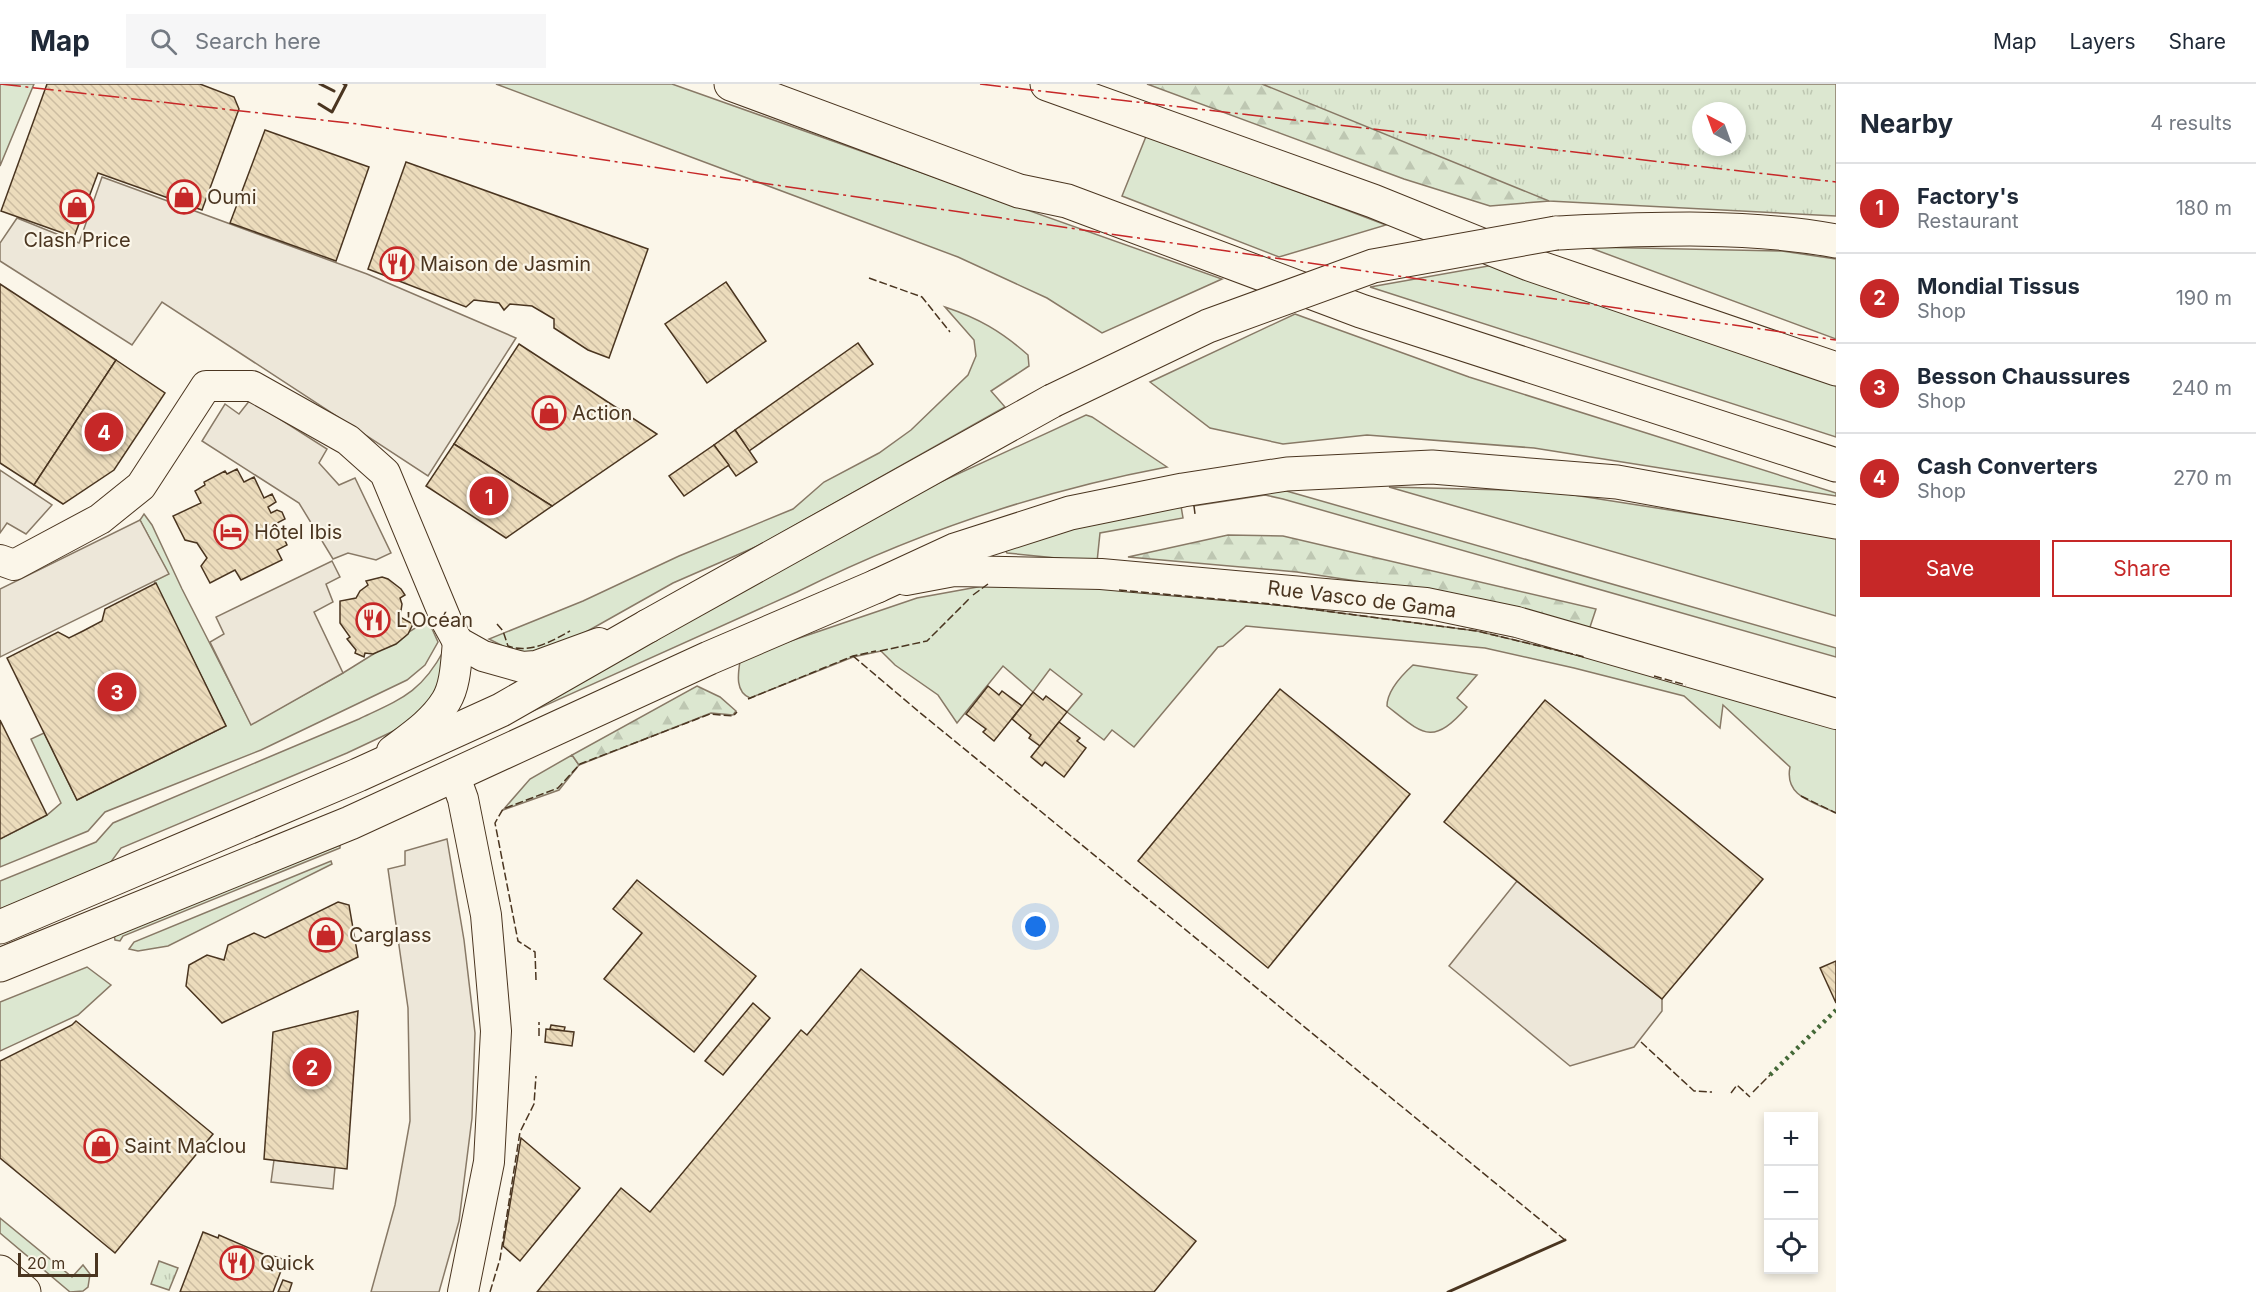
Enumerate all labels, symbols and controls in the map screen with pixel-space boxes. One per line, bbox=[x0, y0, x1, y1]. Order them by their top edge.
search box bbox=[126, 14, 546, 68]
text: Map bbox=[30, 24, 90, 58]
icon: search bbox=[147, 25, 180, 58]
text: Search here bbox=[195, 28, 321, 54]
text: Map bbox=[1993, 29, 2037, 54]
text: Layers bbox=[2070, 29, 2136, 54]
text: Share bbox=[2169, 29, 2226, 54]
north arrow bbox=[1692, 102, 1746, 156]
text: Nearby bbox=[1860, 108, 1953, 139]
text: 4 results bbox=[2150, 111, 2232, 135]
shop icon: Oumi bbox=[166, 179, 202, 215]
text: Factory's bbox=[1917, 183, 2019, 209]
place label: Oumi bbox=[207, 185, 256, 209]
shop icon: Clash Price bbox=[59, 189, 95, 225]
text: 1 bbox=[1875, 196, 1884, 220]
text: 180 m bbox=[2176, 196, 2232, 220]
text: Restaurant bbox=[1917, 209, 2019, 233]
place label: Clash Price bbox=[23, 228, 131, 252]
restaurant icon: Maison de Jasmin bbox=[379, 246, 415, 282]
place label: Maison de Jasmin bbox=[420, 252, 591, 276]
text: Mondial Tissus bbox=[1917, 273, 2080, 299]
text: 2 bbox=[1873, 286, 1886, 310]
text: 190 m bbox=[2176, 286, 2232, 310]
text: Shop bbox=[1917, 299, 1966, 323]
text: Besson Chaussures bbox=[1917, 363, 2130, 389]
text: 3 bbox=[1873, 376, 1886, 400]
text: 240 m bbox=[2171, 376, 2232, 400]
text: Shop bbox=[1917, 389, 1966, 413]
shop icon: Action bbox=[531, 395, 567, 431]
place label: Action bbox=[572, 401, 632, 425]
pin: 4 bbox=[84, 410, 124, 454]
text: Cash Converters bbox=[1917, 453, 2098, 479]
text: 4 bbox=[1873, 466, 1886, 490]
text: 270 m bbox=[2173, 466, 2232, 490]
pin: 1 bbox=[470, 474, 508, 518]
text: Shop bbox=[1917, 479, 1966, 503]
hotel icon: Hôtel Ibis bbox=[213, 514, 249, 550]
place label: Hôtel Ibis bbox=[254, 520, 342, 544]
button: Save bbox=[1860, 540, 2040, 597]
button: Share bbox=[2052, 540, 2232, 597]
street label: Rue Vasco de Gama bbox=[1266, 576, 1458, 622]
restaurant icon: L'Océan bbox=[355, 602, 391, 638]
place label: L'Océan bbox=[396, 608, 473, 632]
pin: 3 bbox=[98, 670, 136, 714]
your location bbox=[1021, 912, 1050, 941]
shop icon: Carglass bbox=[308, 917, 344, 953]
place label: Carglass bbox=[349, 923, 432, 947]
pin: 2 bbox=[292, 1044, 332, 1090]
map controls bbox=[1764, 1112, 1818, 1274]
button: + bbox=[1764, 1112, 1818, 1166]
shop icon: Saint Maclou bbox=[83, 1128, 119, 1164]
place label: Saint Maclou bbox=[124, 1134, 246, 1158]
button: − bbox=[1764, 1166, 1818, 1220]
button: locate bbox=[1764, 1220, 1818, 1274]
restaurant icon: Quick bbox=[219, 1245, 255, 1281]
scale bar bbox=[18, 1250, 98, 1278]
place label: Quick bbox=[260, 1251, 314, 1275]
text: 20 m bbox=[27, 1253, 65, 1273]

